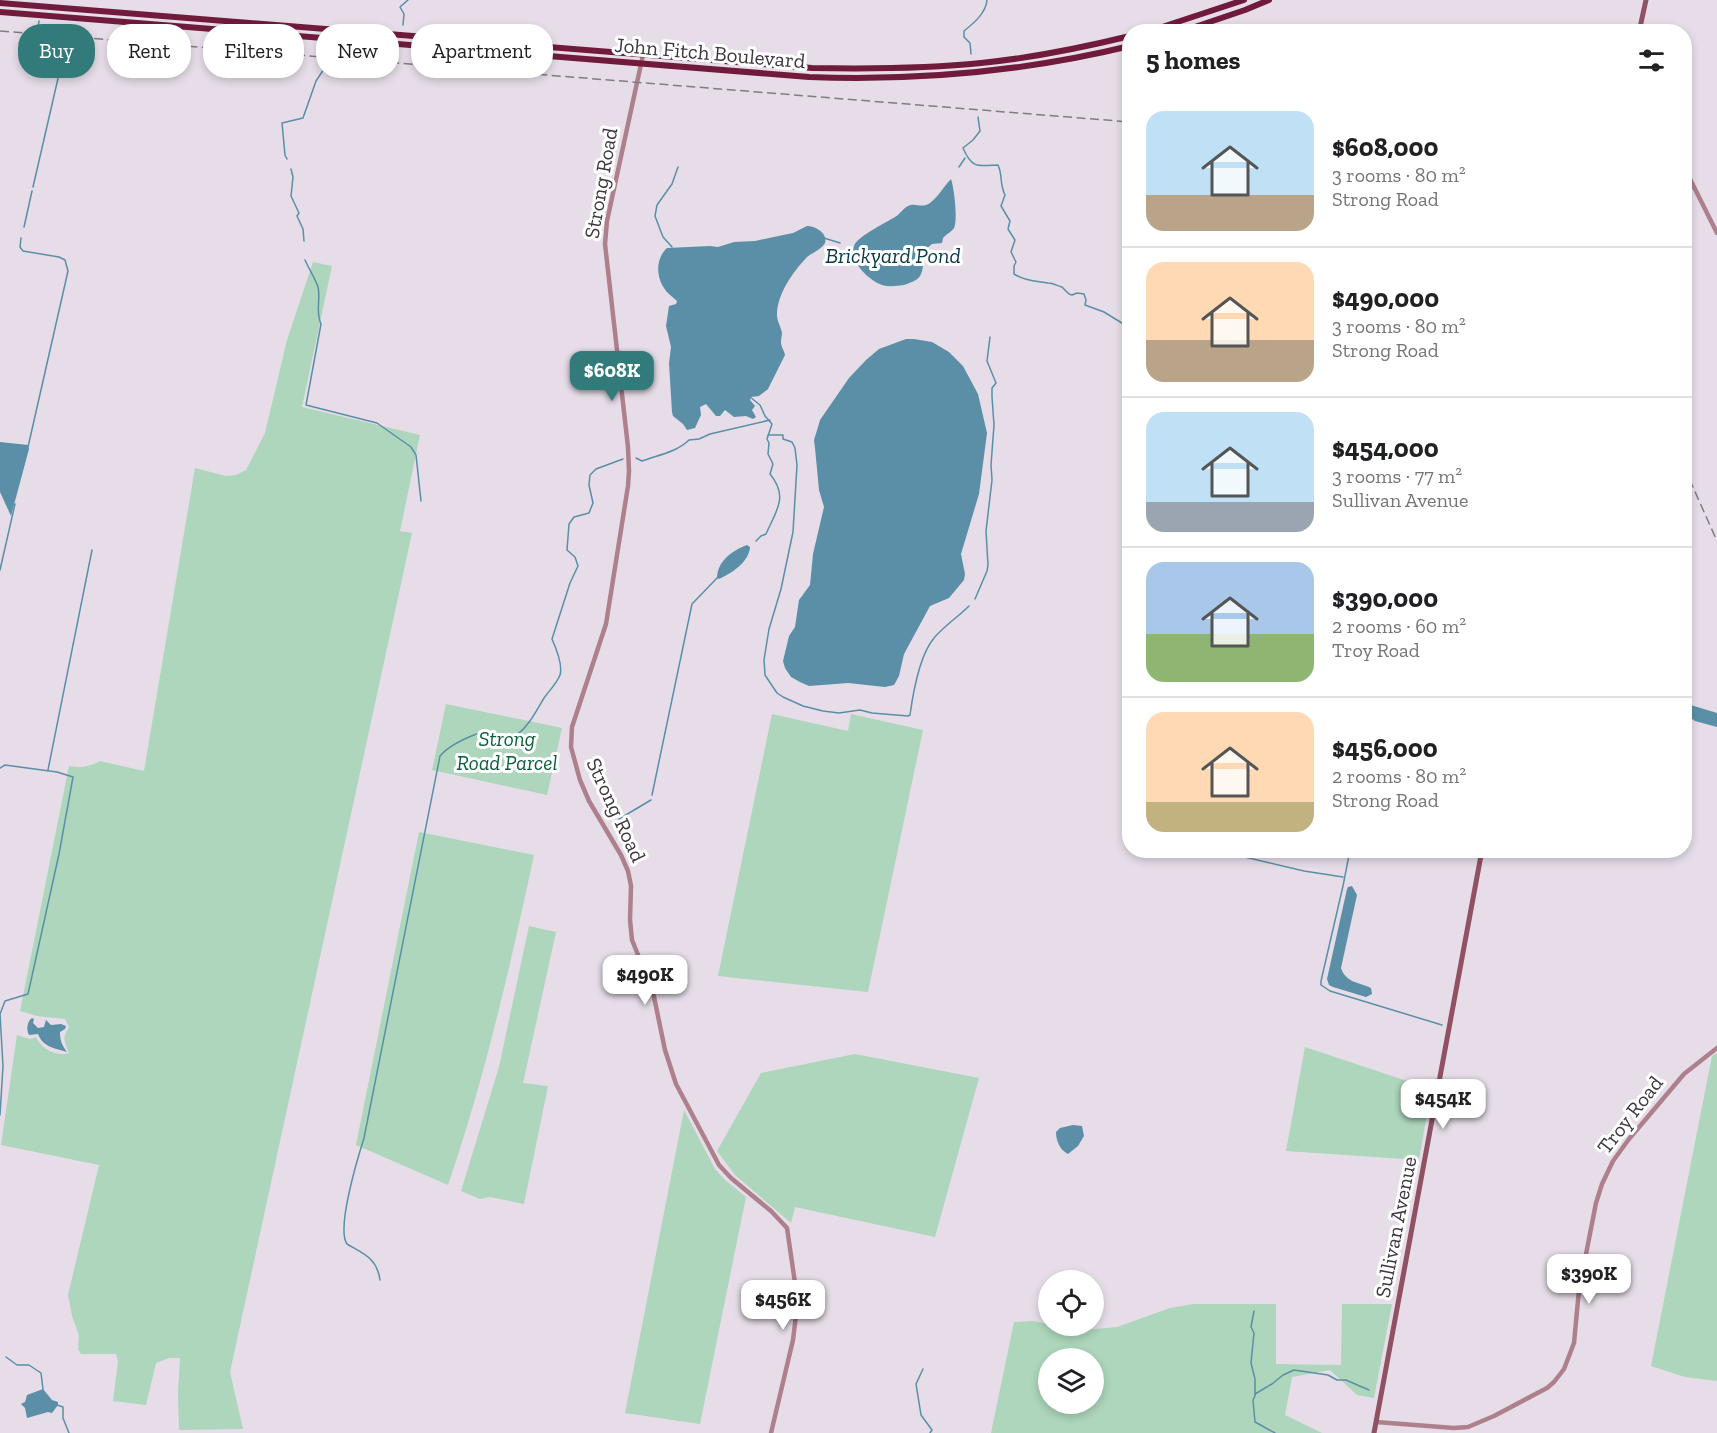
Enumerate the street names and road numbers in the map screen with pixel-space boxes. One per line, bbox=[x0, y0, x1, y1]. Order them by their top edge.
street label: John Fitch Boulevard bbox=[614, 32, 807, 73]
street label: Strong Road bbox=[578, 125, 623, 240]
street label: Strong Road bbox=[581, 754, 652, 866]
street label: Troy Road bbox=[1591, 1070, 1668, 1159]
street label: Sullivan Avenue bbox=[1370, 1154, 1421, 1300]

